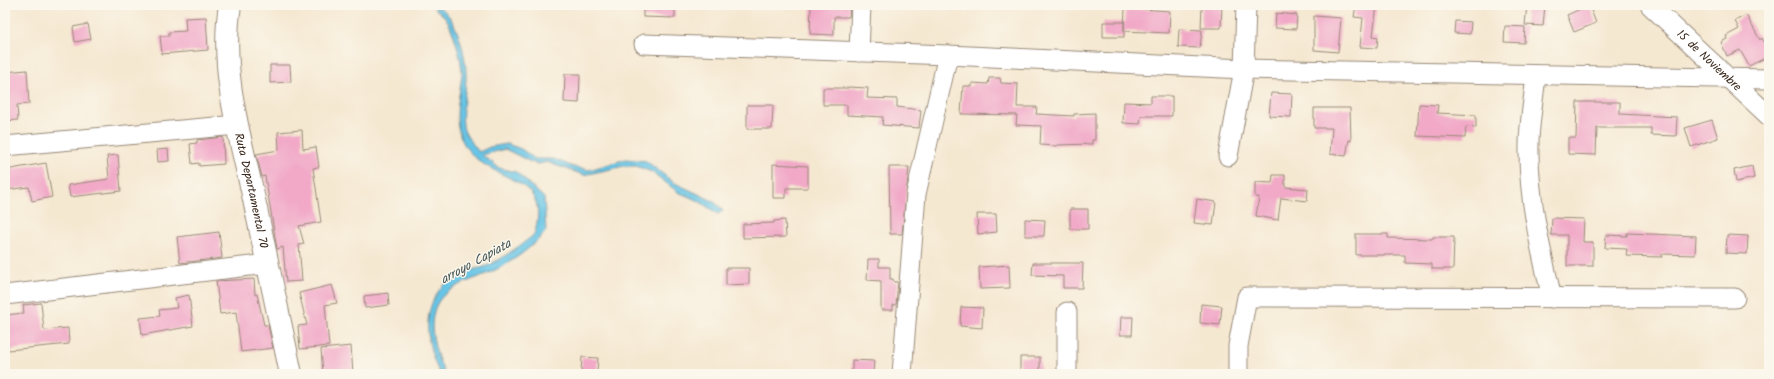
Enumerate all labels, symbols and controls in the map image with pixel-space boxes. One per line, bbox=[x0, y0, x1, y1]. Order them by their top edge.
street label: 15 de Noviembre bbox=[1672, 25, 1747, 96]
street label: Ruta Departamental 70 bbox=[229, 131, 274, 250]
water label: arroyo Capiata bbox=[437, 233, 516, 290]

